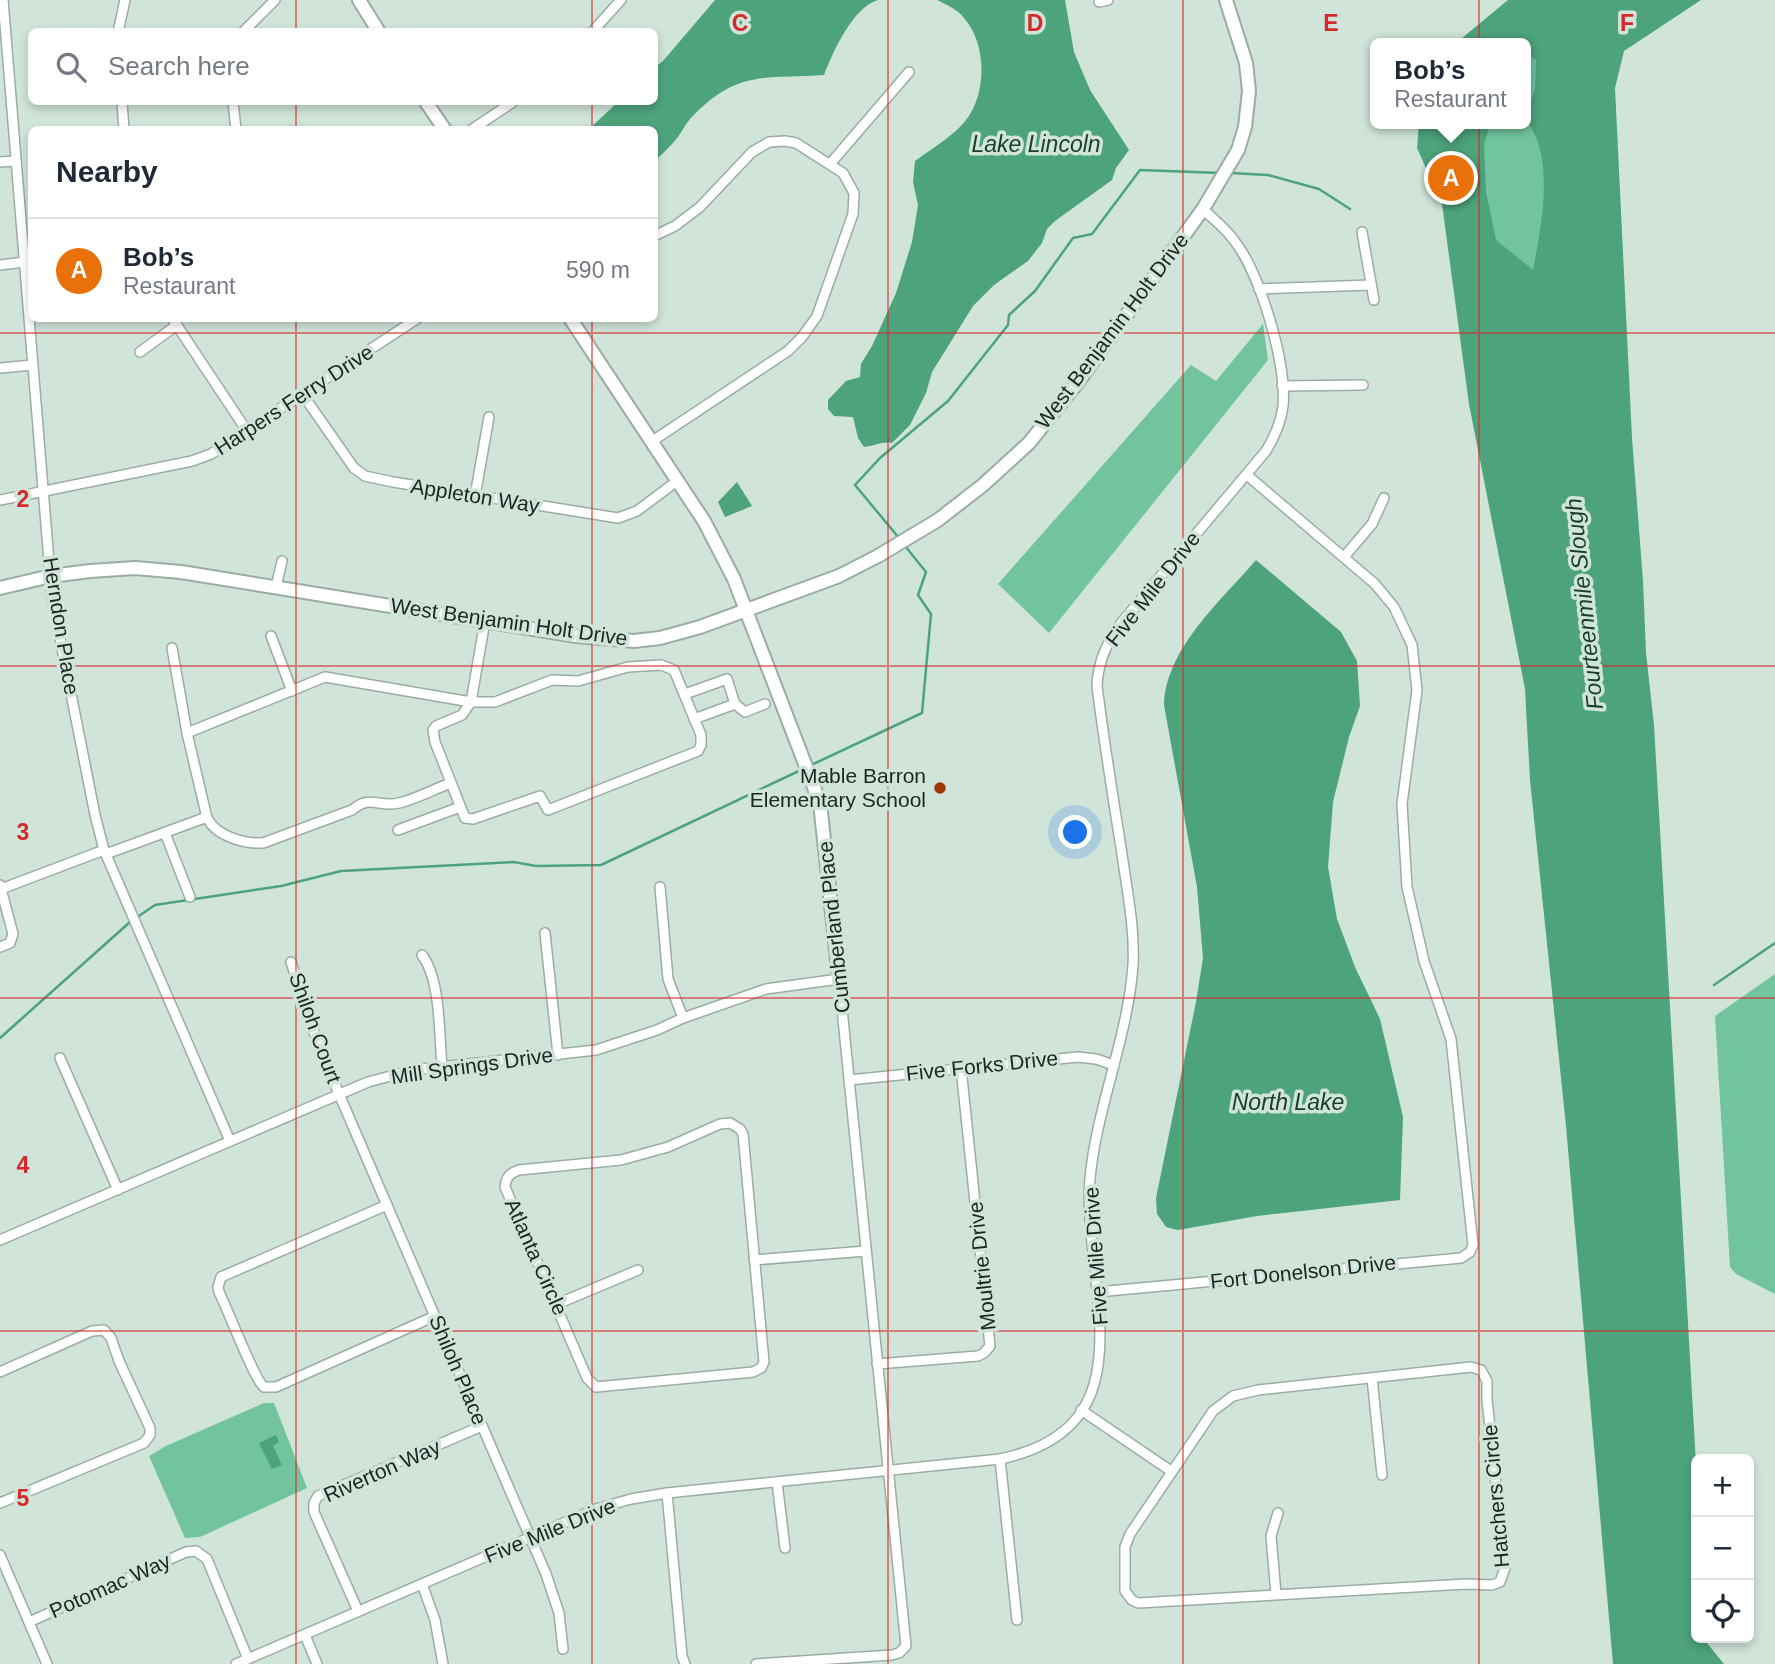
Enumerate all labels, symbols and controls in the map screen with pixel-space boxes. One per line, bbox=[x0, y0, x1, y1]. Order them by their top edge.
text: C bbox=[732, 10, 748, 36]
text: D bbox=[1027, 10, 1043, 36]
text: E bbox=[1323, 10, 1339, 36]
text: F bbox=[1620, 10, 1634, 36]
search box bbox=[28, 28, 658, 105]
popup bbox=[1370, 38, 1531, 129]
icon: search bbox=[52, 48, 90, 86]
text: Search here bbox=[108, 51, 250, 81]
text: Bob’s bbox=[1394, 55, 1466, 85]
text: Restaurant bbox=[1394, 86, 1507, 112]
water label: Lake Lincoln bbox=[971, 131, 1101, 157]
pin: A bbox=[1428, 152, 1474, 204]
text: Nearby bbox=[56, 155, 158, 188]
street label: West Benjamin Holt Drive bbox=[1031, 228, 1193, 433]
text: Bob’s bbox=[123, 242, 194, 272]
text: A bbox=[71, 257, 87, 283]
text: 590 m bbox=[566, 257, 630, 283]
text: Restaurant bbox=[123, 273, 236, 299]
street label: Harpers Ferry Drive bbox=[210, 340, 377, 459]
street label: Appleton Way bbox=[409, 474, 542, 517]
text: 2 bbox=[17, 486, 29, 512]
water label: Fourteenmile Slough bbox=[1560, 497, 1608, 711]
street label: Five Mile Drive bbox=[1101, 527, 1204, 650]
street label: Herndon Place bbox=[39, 556, 84, 696]
street label: West Benjamin Holt Drive bbox=[389, 593, 629, 650]
place label: Mable Barron Elementary School bbox=[750, 764, 926, 811]
marker: Mable Barron Elementary School bbox=[932, 780, 948, 796]
your location bbox=[1058, 815, 1092, 849]
text: 3 bbox=[17, 819, 29, 845]
street label: Cumberland Place bbox=[813, 840, 854, 1014]
street label: Shiloh Court bbox=[285, 970, 346, 1086]
street label: Mill Springs Drive bbox=[389, 1043, 554, 1088]
street label: Five Forks Drive bbox=[905, 1046, 1059, 1085]
water label: North Lake bbox=[1232, 1089, 1344, 1115]
text: 4 bbox=[17, 1152, 30, 1178]
street label: Five Mile Drive bbox=[1079, 1186, 1112, 1326]
street label: Atlanta Circle bbox=[501, 1195, 572, 1319]
street label: Moultrie Drive bbox=[963, 1200, 1000, 1332]
street label: Fort Donelson Drive bbox=[1209, 1250, 1397, 1293]
street label: Shiloh Place bbox=[425, 1312, 492, 1428]
street label: Hatchers Circle bbox=[1478, 1424, 1513, 1569]
street label: Riverton Way bbox=[320, 1434, 444, 1507]
map controls bbox=[1691, 1454, 1754, 1643]
button: + bbox=[1691, 1454, 1754, 1517]
text: 5 bbox=[17, 1485, 30, 1511]
street label: Five Mile Drive bbox=[481, 1494, 618, 1567]
button: − bbox=[1691, 1517, 1754, 1580]
street label: Potomac Way bbox=[46, 1548, 174, 1622]
button: locate bbox=[1691, 1580, 1754, 1643]

